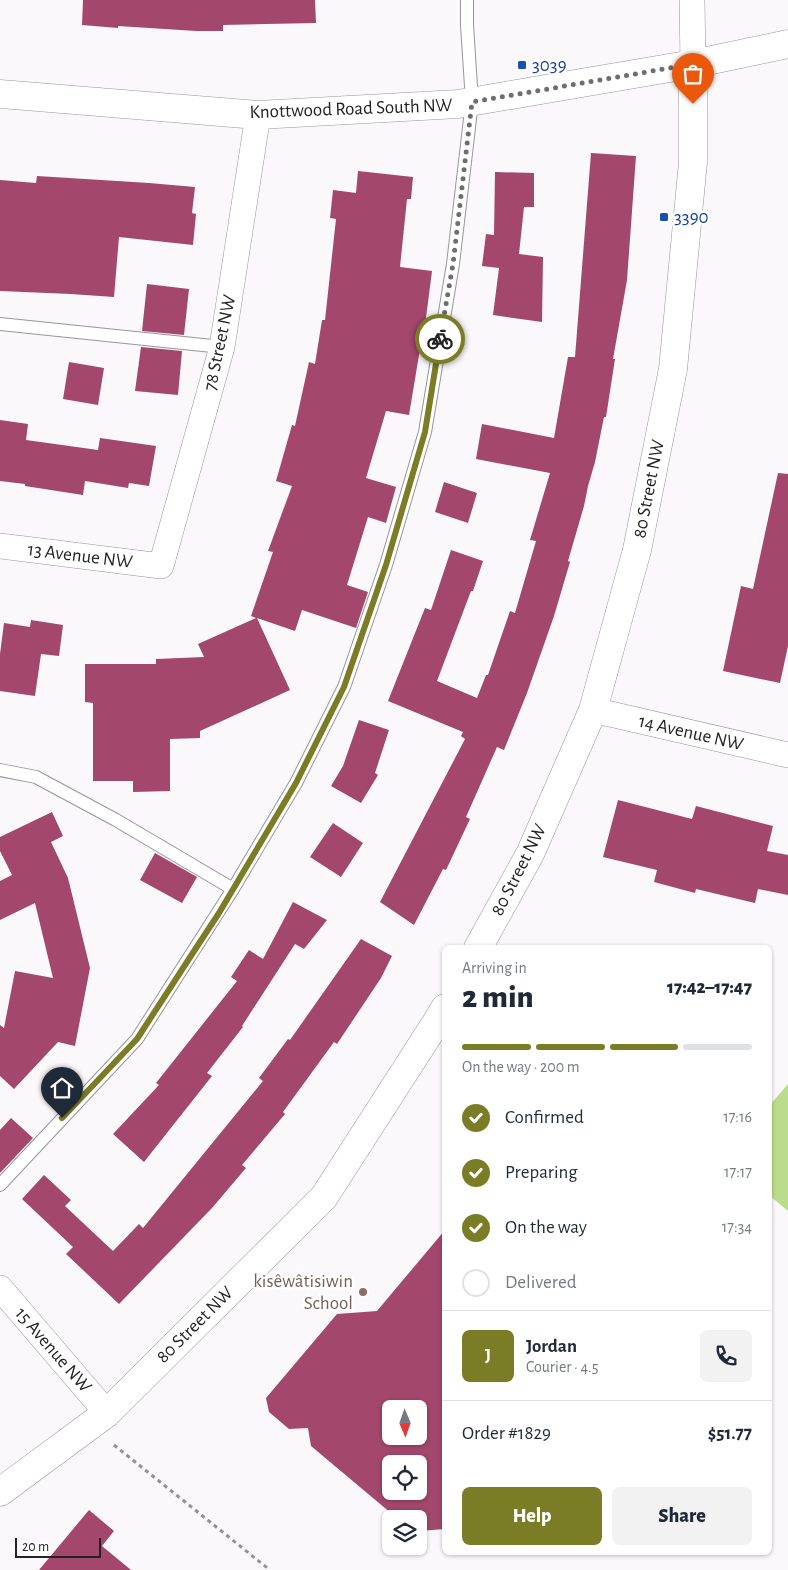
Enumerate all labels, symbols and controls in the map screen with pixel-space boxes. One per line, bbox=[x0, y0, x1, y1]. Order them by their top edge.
pin bbox=[672, 53, 714, 104]
place label: 3039 bbox=[532, 56, 567, 75]
marker: 3039 bbox=[516, 59, 528, 71]
icon: bag bbox=[679, 60, 707, 88]
street label: Knottwood Road South NW bbox=[249, 96, 453, 122]
place label: 3390 bbox=[674, 208, 709, 227]
marker: 3390 bbox=[658, 211, 670, 223]
street label: 78 Street NW bbox=[201, 293, 239, 393]
courier bbox=[415, 314, 465, 364]
icon: bike bbox=[426, 325, 454, 353]
street label: 80 Street NW bbox=[630, 438, 668, 540]
street label: 13 Avenue NW bbox=[26, 540, 134, 572]
street label: 14 Avenue NW bbox=[637, 712, 745, 754]
street label: 80 Street NW bbox=[488, 821, 550, 919]
text: Arriving in bbox=[462, 960, 527, 976]
text: 17:42–17:47 bbox=[667, 978, 752, 997]
text: 2 min bbox=[462, 981, 534, 1013]
text: On the way · 200 m bbox=[462, 1059, 580, 1075]
pin bbox=[41, 1067, 83, 1118]
icon: home bbox=[48, 1074, 76, 1102]
icon: check bbox=[462, 1104, 490, 1132]
text: Confirmed bbox=[505, 1108, 584, 1127]
text: 17:16 bbox=[723, 1109, 752, 1125]
icon: check bbox=[462, 1159, 490, 1187]
text: Preparing bbox=[505, 1163, 578, 1182]
text: 17:17 bbox=[724, 1164, 752, 1180]
icon: check bbox=[462, 1214, 490, 1242]
text: On the way bbox=[505, 1218, 587, 1237]
text: 17:34 bbox=[722, 1219, 752, 1235]
place label: kisêwâtisiwin School bbox=[253, 1272, 353, 1313]
text: Delivered bbox=[505, 1273, 577, 1292]
street label: 80 Street NW bbox=[153, 1283, 237, 1367]
marker: kisêwâtisiwin School bbox=[357, 1286, 369, 1298]
street label: 15 Avenue NW bbox=[11, 1304, 95, 1396]
button: phone bbox=[700, 1330, 752, 1382]
text: Jordan bbox=[526, 1337, 577, 1356]
text: J bbox=[485, 1346, 491, 1365]
text: Courier · 4.5 bbox=[526, 1359, 598, 1375]
north arrow bbox=[382, 1400, 428, 1445]
map controls bbox=[382, 1400, 427, 1555]
text: Order #1829 bbox=[462, 1424, 551, 1443]
text: $51.77 bbox=[708, 1424, 752, 1443]
button: locate bbox=[382, 1455, 427, 1500]
button: Help bbox=[462, 1487, 602, 1545]
button: Share bbox=[612, 1487, 752, 1545]
button: layers bbox=[382, 1510, 427, 1555]
scale bar bbox=[15, 1535, 101, 1558]
text: 20 m bbox=[22, 1540, 49, 1554]

